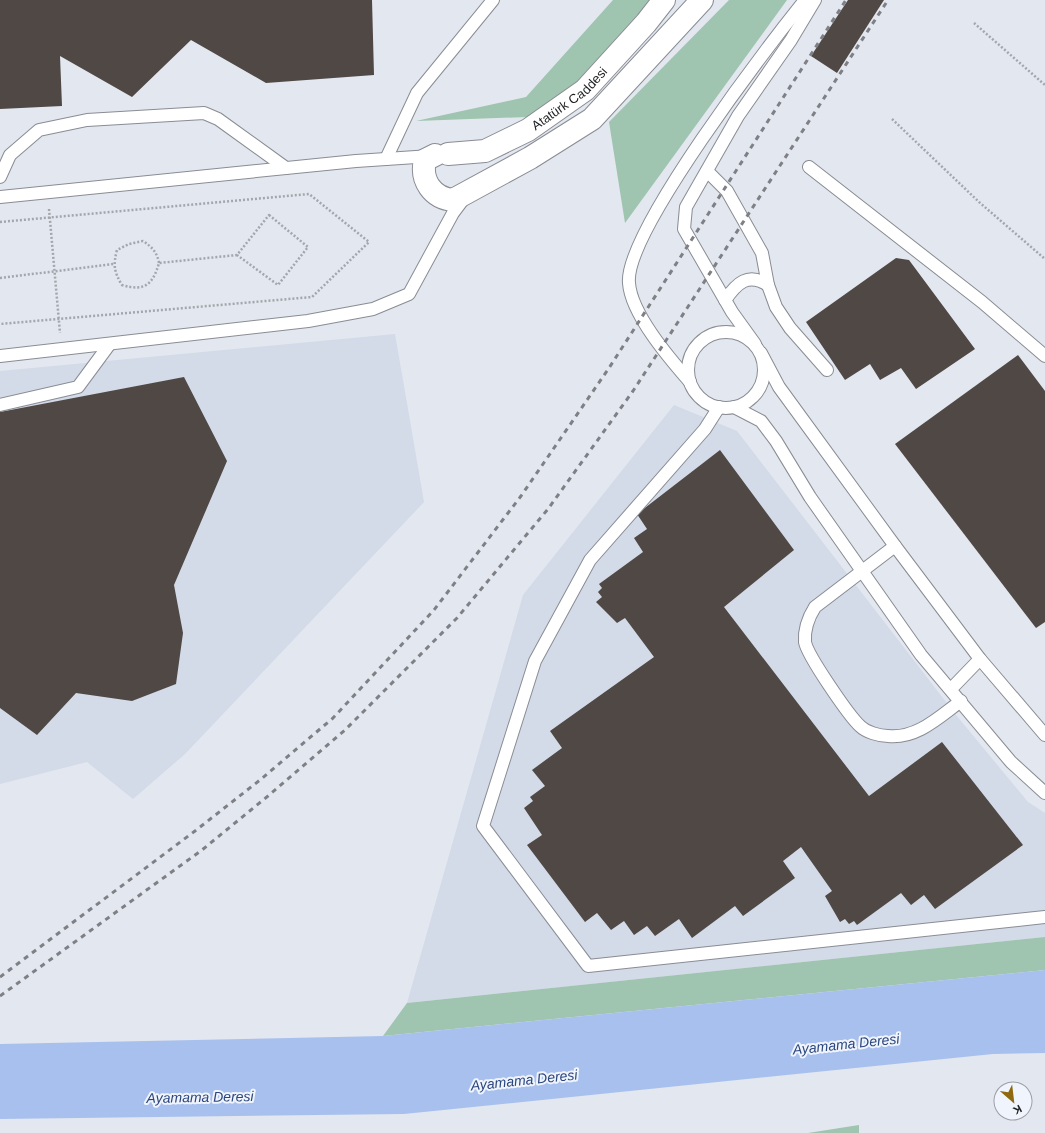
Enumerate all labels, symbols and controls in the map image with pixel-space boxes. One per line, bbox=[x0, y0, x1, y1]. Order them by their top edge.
street label: Atatürk Caddesi bbox=[528, 64, 610, 133]
water label: Ayamama Deresi bbox=[791, 1030, 901, 1058]
water label: Ayamama Deresi bbox=[469, 1066, 579, 1094]
north arrow bbox=[993, 1081, 1033, 1121]
water label: Ayamama Deresi bbox=[145, 1088, 255, 1106]
text: K bbox=[1011, 1103, 1024, 1117]

